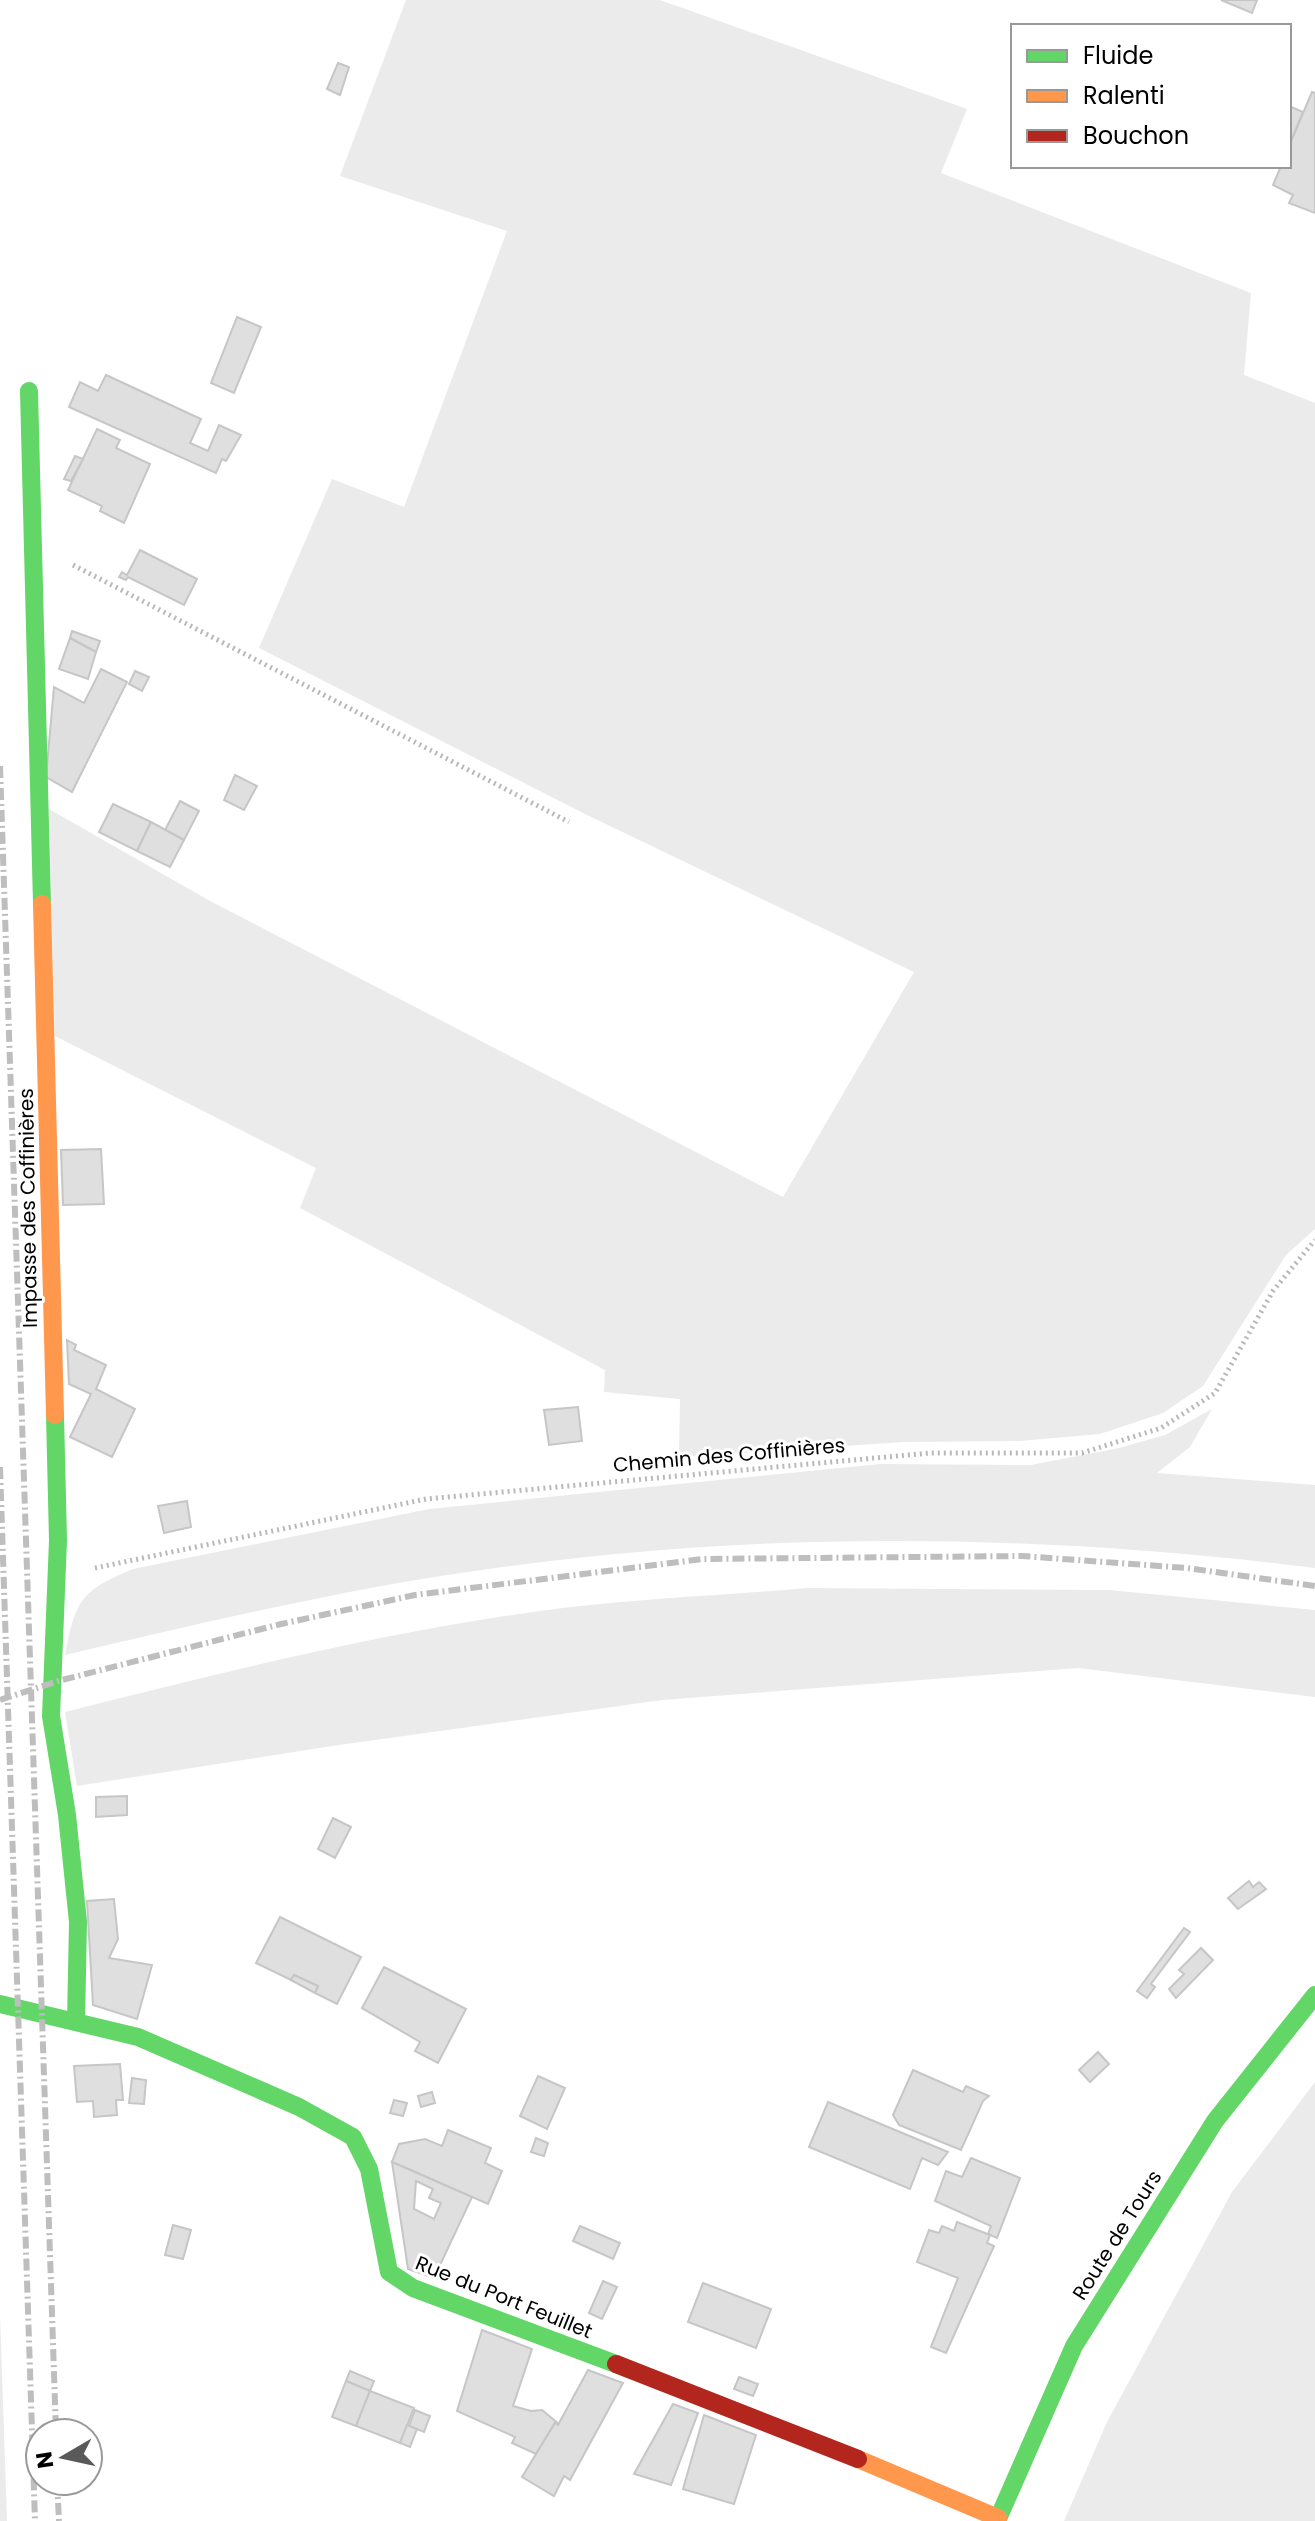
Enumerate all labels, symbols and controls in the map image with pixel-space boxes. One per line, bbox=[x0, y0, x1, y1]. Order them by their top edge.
legend bbox=[1011, 24, 1291, 168]
text: Fluide bbox=[1083, 39, 1153, 72]
text: Ralenti bbox=[1083, 79, 1165, 112]
text: Bouchon bbox=[1083, 119, 1189, 152]
street label: Impasse des Coffinières bbox=[12, 1088, 44, 1328]
street label: Chemin des Coffinières bbox=[612, 1431, 846, 1479]
street label: Route de Tours bbox=[1066, 2165, 1168, 2305]
street label: Rue du Port Feuillet bbox=[411, 2249, 597, 2345]
north arrow bbox=[24, 2417, 104, 2497]
text: N bbox=[28, 2449, 61, 2471]

